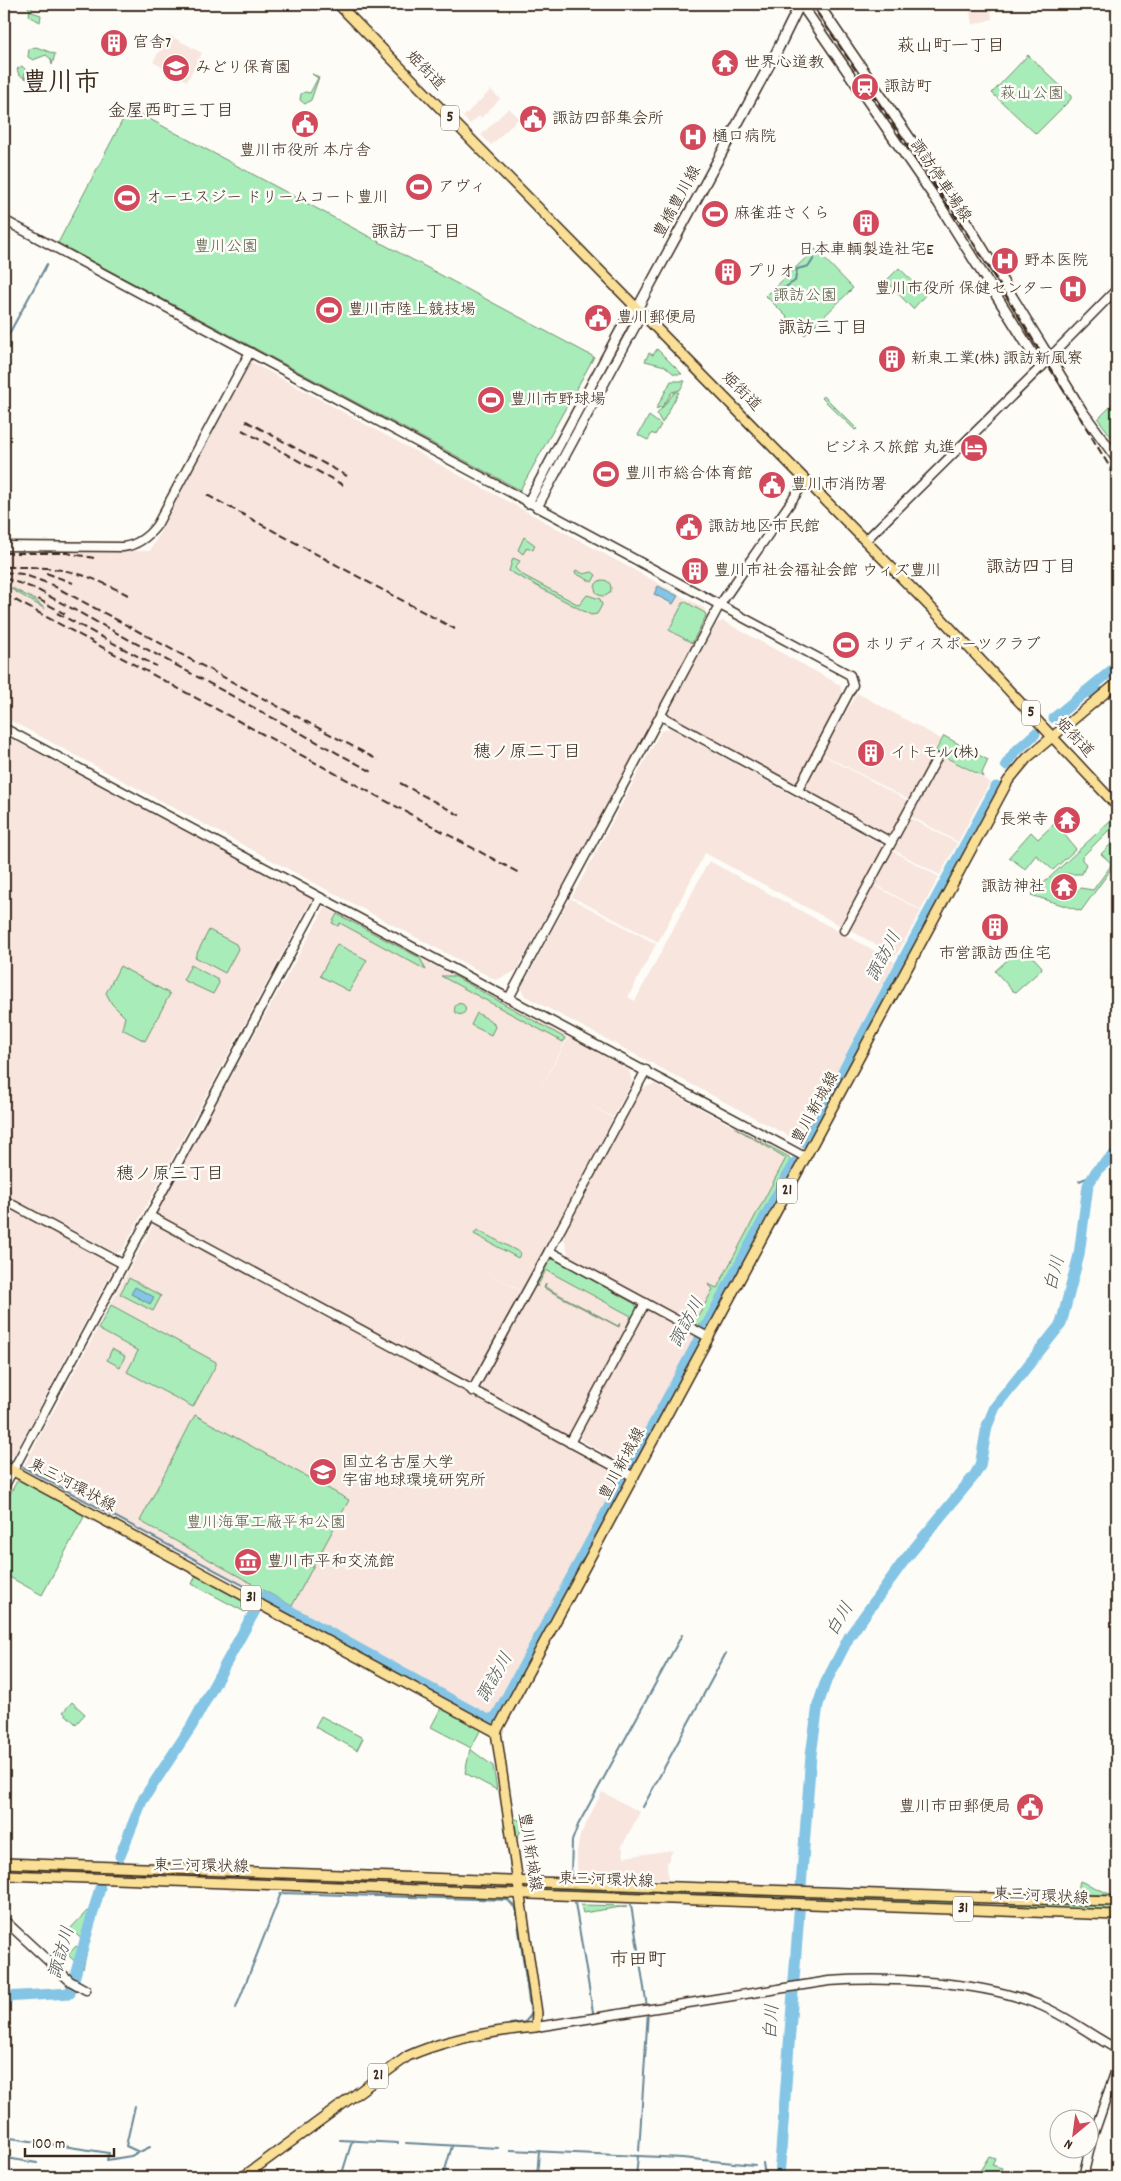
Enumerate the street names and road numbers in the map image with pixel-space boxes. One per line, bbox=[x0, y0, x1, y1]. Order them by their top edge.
street label: 姫街道 bbox=[400, 46, 450, 96]
road number: 5 bbox=[441, 106, 459, 130]
street label: 諏訪停車場線 bbox=[904, 135, 976, 227]
street label: 豊橋豊川線 bbox=[649, 161, 707, 243]
street label: 姫街道 bbox=[716, 367, 766, 417]
road number: 5 bbox=[1022, 700, 1040, 726]
street label: 姫街道 bbox=[1049, 713, 1099, 763]
street label: 豊川新城線 bbox=[787, 1067, 845, 1149]
road number: 21 bbox=[777, 1178, 797, 1204]
street label: 豊川新城線 bbox=[594, 1423, 652, 1505]
street label: 東三河環状線 bbox=[24, 1453, 120, 1519]
road number: 31 bbox=[241, 1586, 261, 1610]
street label: 豊川新城線 bbox=[511, 1811, 547, 1893]
street label: 東三河環状線 bbox=[153, 1855, 249, 1879]
street label: 東三河環状線 bbox=[558, 1868, 654, 1894]
street label: 東三河環状線 bbox=[992, 1883, 1090, 1911]
road number: 31 bbox=[953, 1896, 973, 1922]
road number: 21 bbox=[368, 2064, 388, 2088]

